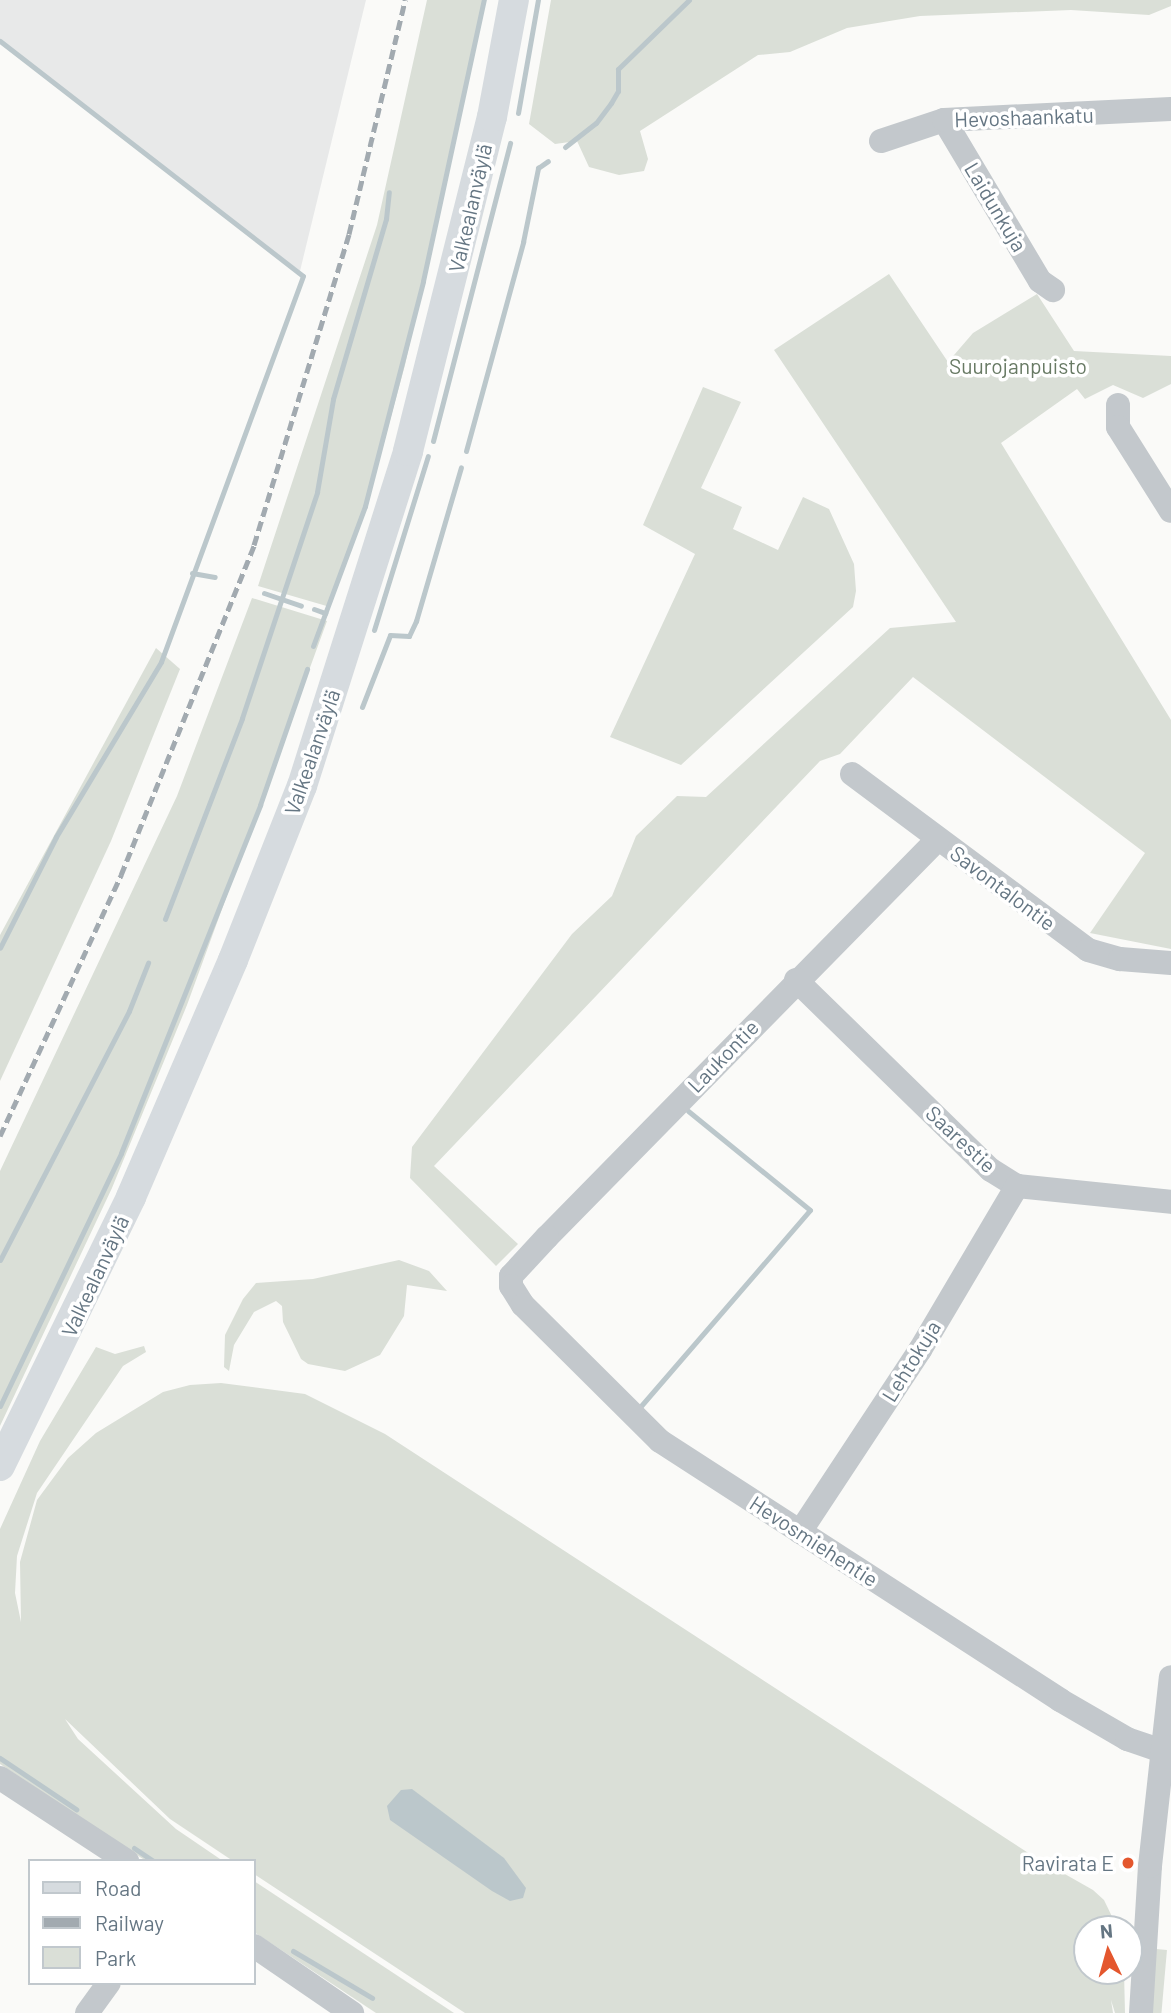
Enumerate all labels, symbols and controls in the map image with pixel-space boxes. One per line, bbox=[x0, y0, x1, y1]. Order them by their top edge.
street label: Hevoshaankatu bbox=[954, 102, 1094, 132]
street label: Valkealanväylä bbox=[443, 141, 497, 275]
street label: Laidunkuja bbox=[960, 158, 1032, 256]
park label: Suurojanpuisto bbox=[949, 353, 1087, 379]
street label: Valkealanväylä bbox=[279, 686, 345, 818]
street label: Savontalontie bbox=[945, 840, 1061, 936]
street label: Laukontie bbox=[682, 1015, 764, 1097]
street label: Saarestie bbox=[921, 1100, 1001, 1178]
street label: Valkealanväylä bbox=[56, 1211, 134, 1341]
street label: Lehtokuja bbox=[876, 1316, 946, 1406]
street label: Hevosmiehentie bbox=[745, 1490, 883, 1592]
place label: Ravirata E bbox=[1022, 1850, 1114, 1876]
marker: Ravirata E bbox=[1120, 1855, 1136, 1871]
legend bbox=[28, 1859, 256, 1985]
text: Road bbox=[95, 1875, 141, 1900]
text: Railway bbox=[95, 1910, 164, 1935]
north arrow bbox=[1073, 1915, 1143, 1985]
text: N bbox=[1099, 1919, 1114, 1943]
text: Park bbox=[95, 1945, 136, 1970]

